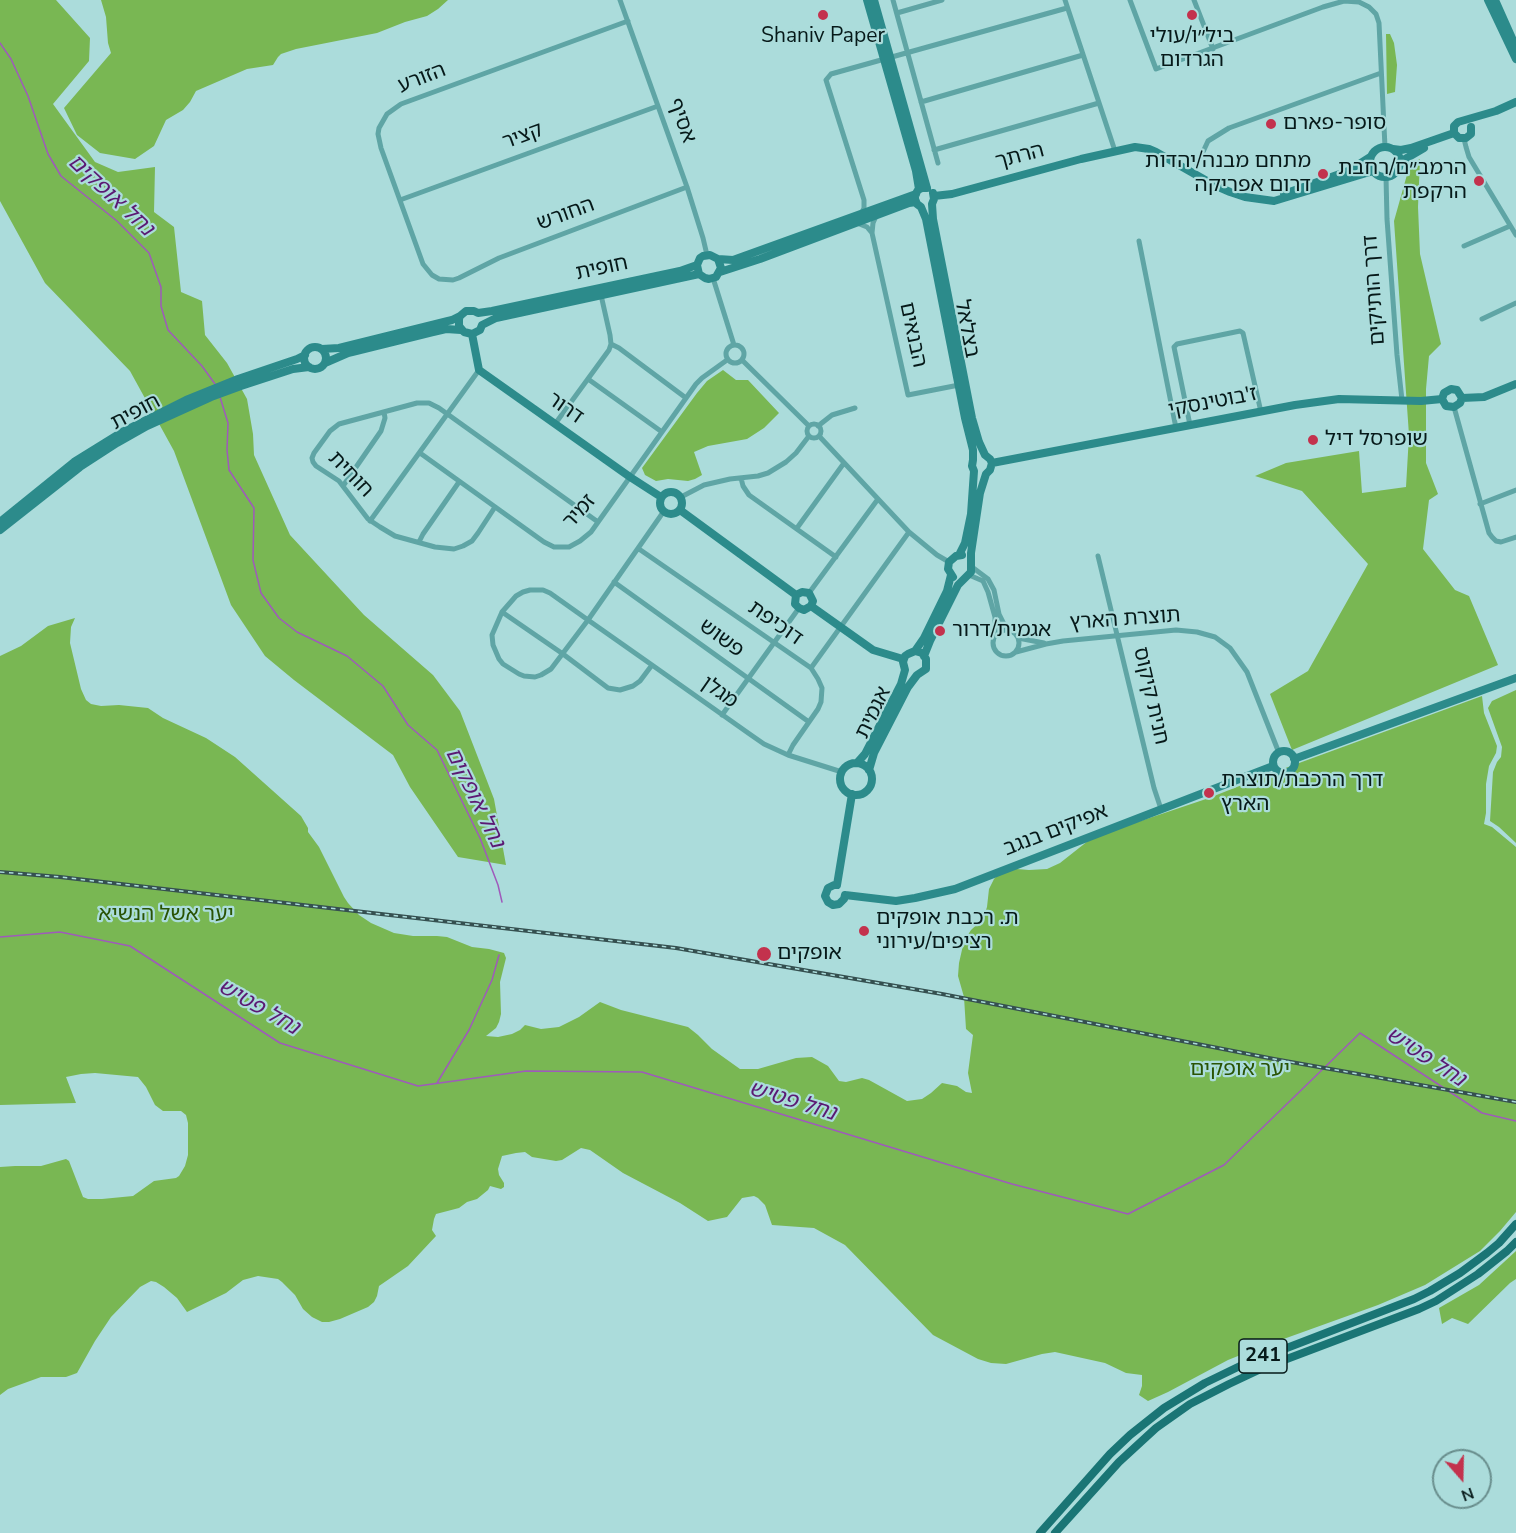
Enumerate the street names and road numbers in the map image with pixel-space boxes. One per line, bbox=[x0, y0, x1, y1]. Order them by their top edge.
street label: הזורע bbox=[394, 58, 450, 100]
street label: אסיף bbox=[661, 95, 701, 147]
street label: קציר bbox=[499, 118, 547, 156]
street label: הרתך bbox=[993, 138, 1047, 176]
street label: החורש bbox=[534, 193, 598, 237]
street label: דרך הותיקים bbox=[1359, 234, 1391, 346]
street label: חופית bbox=[574, 251, 630, 287]
street label: בצלאל bbox=[948, 298, 984, 360]
street label: הבנאים bbox=[893, 300, 931, 370]
street label: ז'בוטינסקי bbox=[1166, 382, 1260, 424]
street label: דרור bbox=[542, 388, 588, 430]
street label: חופית bbox=[107, 390, 165, 436]
street label: חוחית bbox=[322, 447, 378, 503]
street label: זמיר bbox=[558, 490, 602, 534]
street label: דוכיפת bbox=[743, 596, 807, 652]
street label: תוצרת הארץ bbox=[1069, 604, 1181, 636]
street label: פשוש bbox=[694, 614, 748, 664]
street label: חנית קיקוס bbox=[1127, 645, 1173, 747]
street label: מגלן bbox=[696, 671, 742, 715]
street label: אגמית bbox=[851, 683, 897, 743]
street label: אפיקים בנגב bbox=[1000, 800, 1112, 862]
road number: 241 bbox=[1239, 1339, 1287, 1373]

